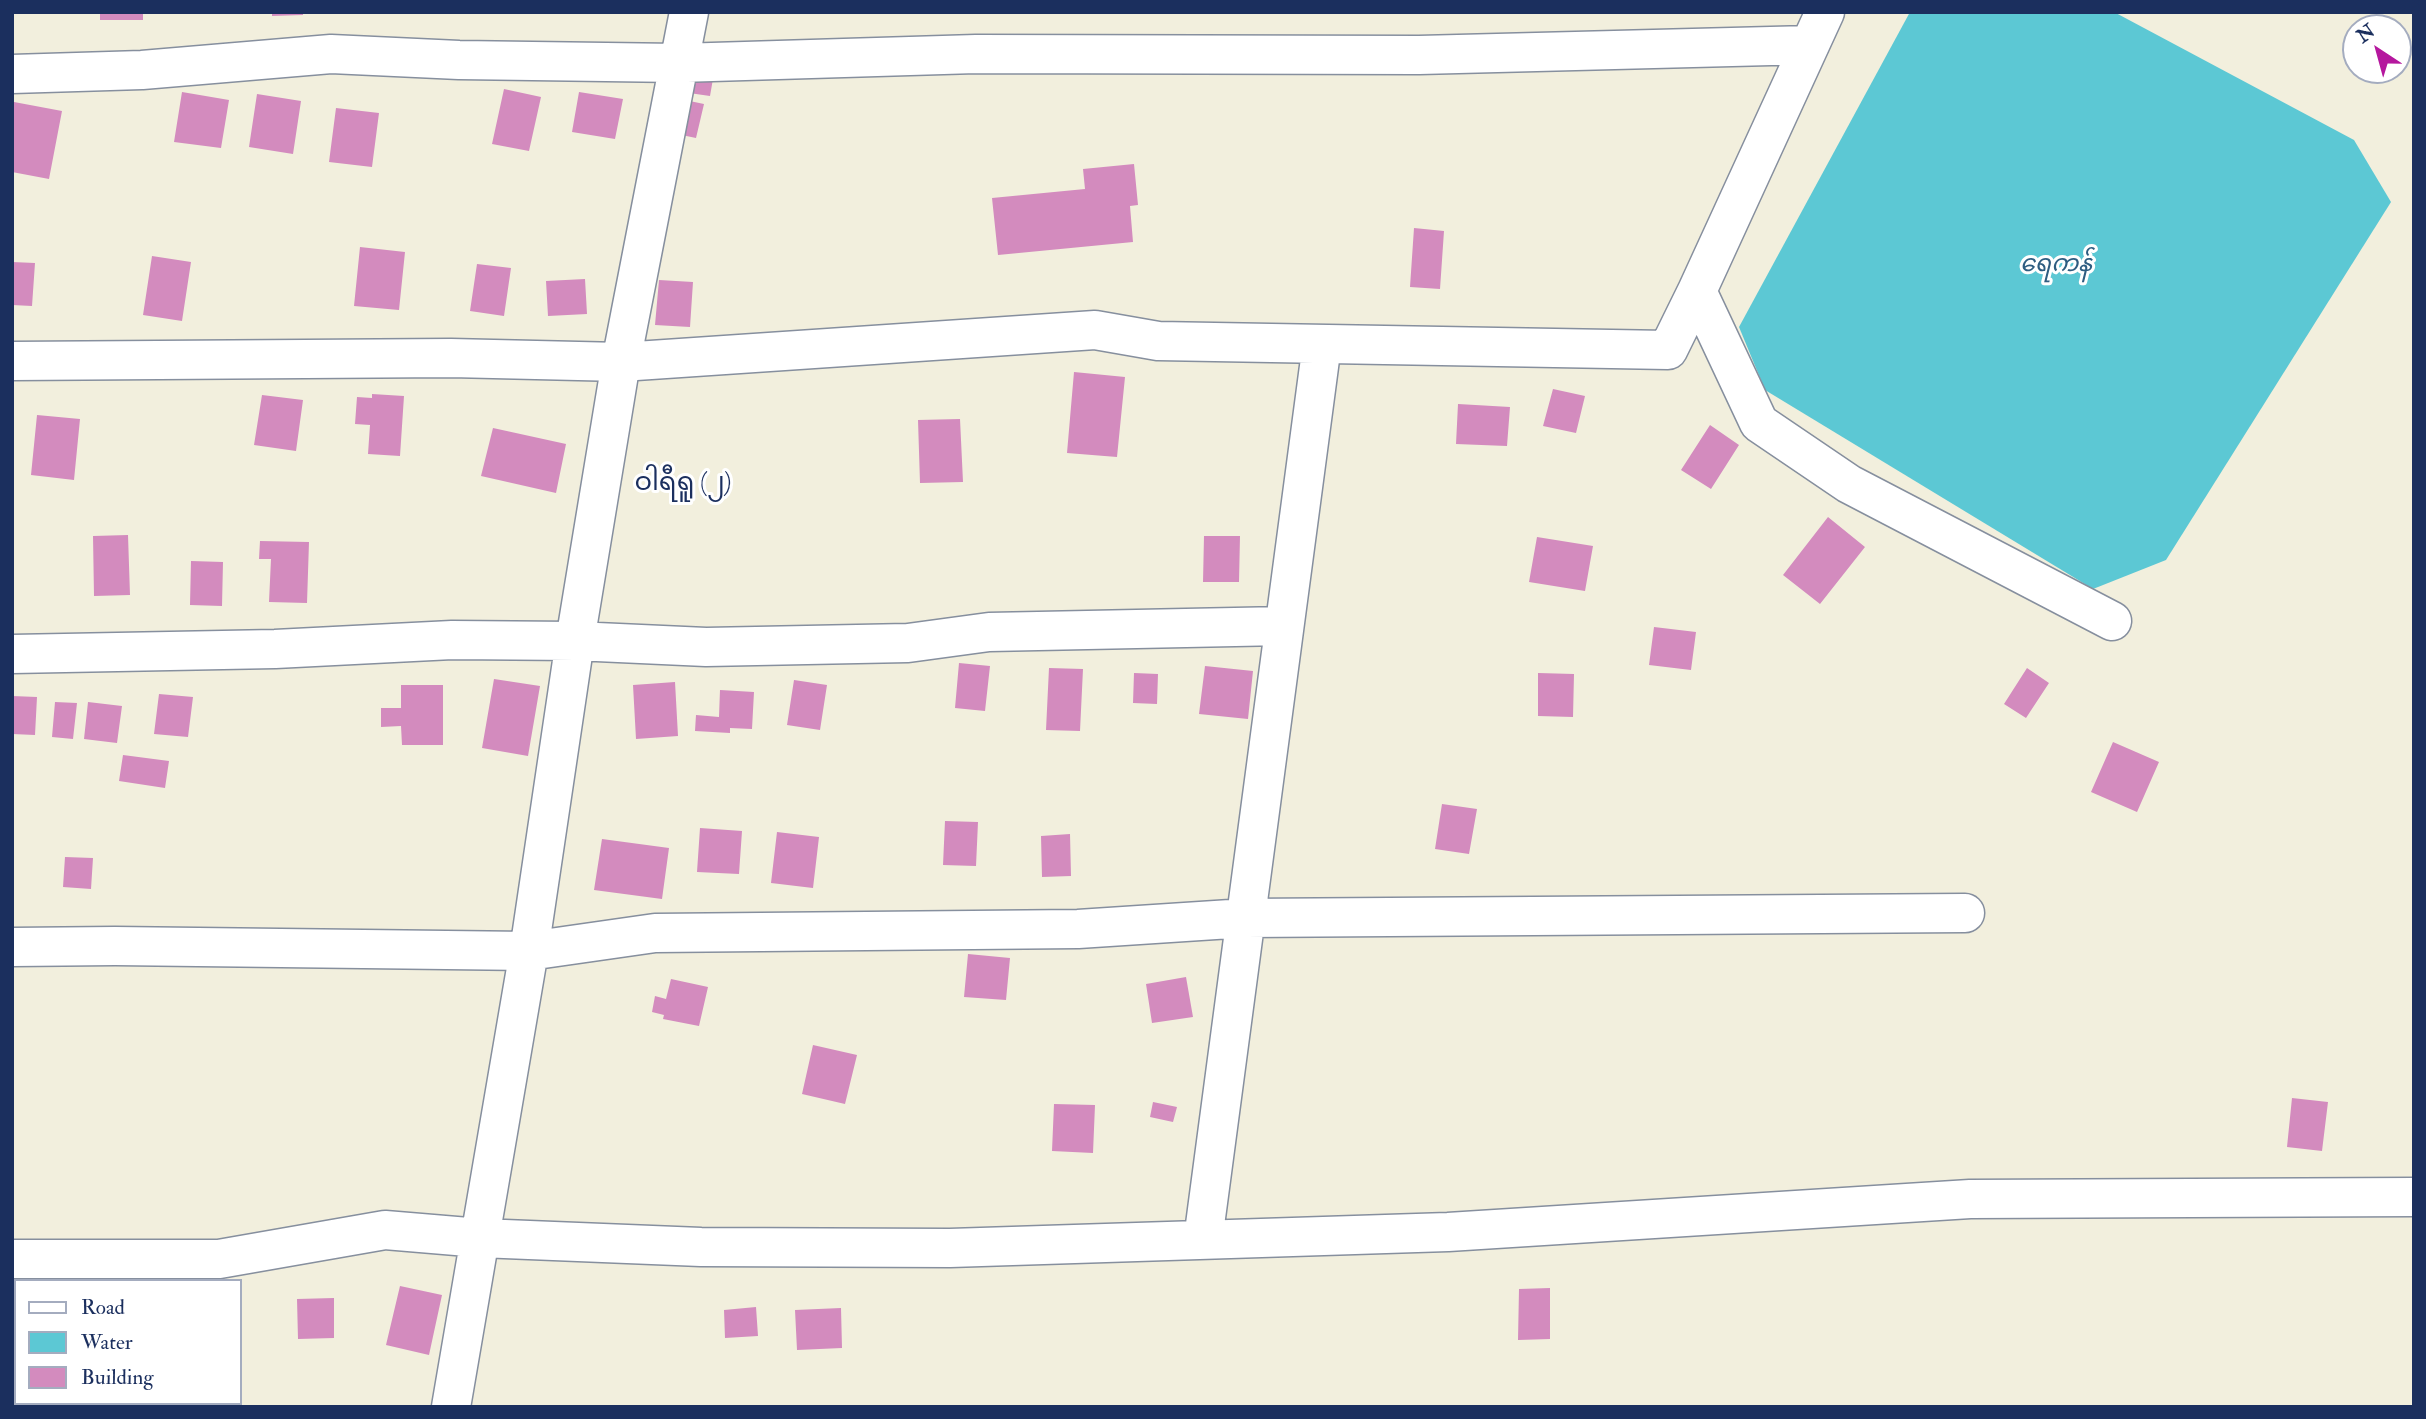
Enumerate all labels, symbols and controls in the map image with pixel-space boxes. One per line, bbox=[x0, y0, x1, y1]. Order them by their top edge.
north arrow bbox=[2342, 14, 2412, 84]
text: N bbox=[2352, 19, 2380, 48]
water label: ရေကန် bbox=[2020, 252, 2092, 280]
district label: ဝါရီရူ (၂) bbox=[634, 468, 732, 500]
legend bbox=[14, 1279, 242, 1405]
text: Road bbox=[81, 1294, 125, 1321]
text: Water bbox=[81, 1329, 133, 1356]
text: Building bbox=[81, 1364, 154, 1391]

